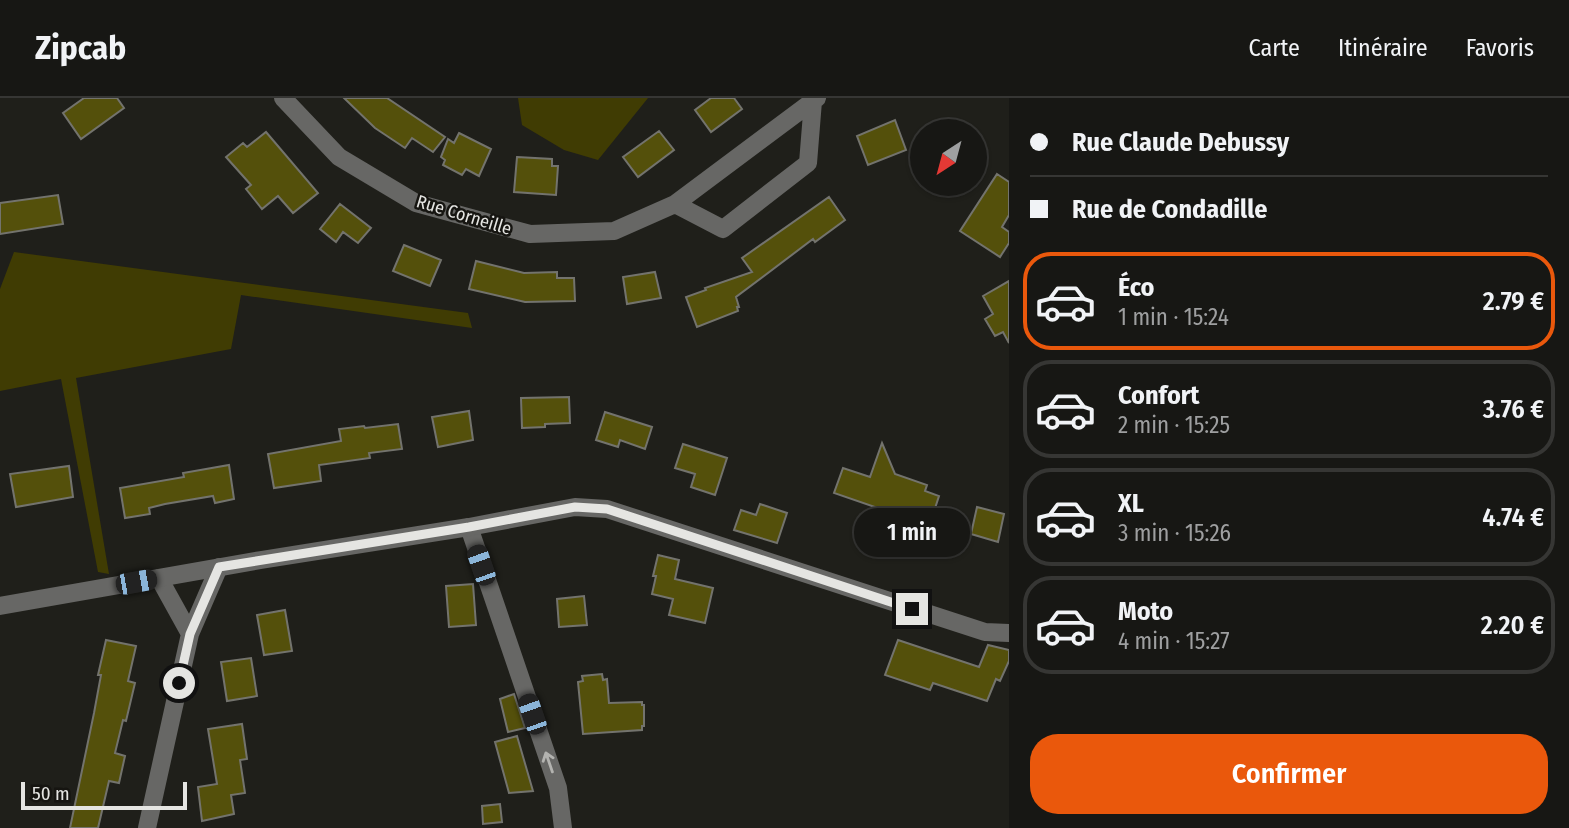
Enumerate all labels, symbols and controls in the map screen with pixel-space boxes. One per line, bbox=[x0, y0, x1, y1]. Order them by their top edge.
text: Zipcab bbox=[35, 28, 126, 68]
text: Carte bbox=[1249, 34, 1300, 62]
text: Itinéraire bbox=[1338, 34, 1428, 62]
text: Favoris bbox=[1466, 34, 1534, 62]
north arrow bbox=[910, 119, 987, 196]
map controls bbox=[910, 119, 987, 196]
text: Rue Claude Debussy bbox=[1072, 127, 1289, 158]
street label: Rue Corneille bbox=[414, 190, 514, 240]
text: Rue de Condadille bbox=[1072, 194, 1267, 225]
icon: car bbox=[1034, 270, 1097, 333]
text: Éco bbox=[1118, 272, 1155, 303]
text: 2.79 € bbox=[1483, 286, 1544, 317]
text: 1 min · 15:24 bbox=[1118, 303, 1229, 331]
icon: car bbox=[1034, 378, 1097, 441]
text: Confort bbox=[1118, 380, 1199, 411]
text: 3.76 € bbox=[1483, 394, 1544, 425]
text: 2 min · 15:25 bbox=[1118, 411, 1230, 439]
icon: car bbox=[1034, 486, 1097, 549]
text: XL bbox=[1118, 488, 1144, 519]
text: 4.74 € bbox=[1482, 502, 1544, 533]
callout: 1 min bbox=[854, 508, 970, 556]
text: 1 min bbox=[887, 518, 937, 546]
text: 3 min · 15:26 bbox=[1118, 519, 1231, 547]
car bbox=[465, 542, 498, 588]
car bbox=[114, 568, 159, 596]
route end bbox=[896, 593, 928, 625]
icon: car bbox=[1034, 594, 1097, 657]
text: Moto bbox=[1118, 596, 1173, 627]
text: 2.20 € bbox=[1481, 610, 1544, 641]
text: 4 min · 15:27 bbox=[1118, 627, 1230, 655]
route start bbox=[163, 667, 195, 699]
car bbox=[516, 691, 549, 737]
button: Confirmer bbox=[1030, 734, 1548, 814]
one-way arrow bbox=[542, 751, 554, 773]
scale bar bbox=[21, 779, 187, 811]
text: 50 m bbox=[32, 782, 70, 805]

